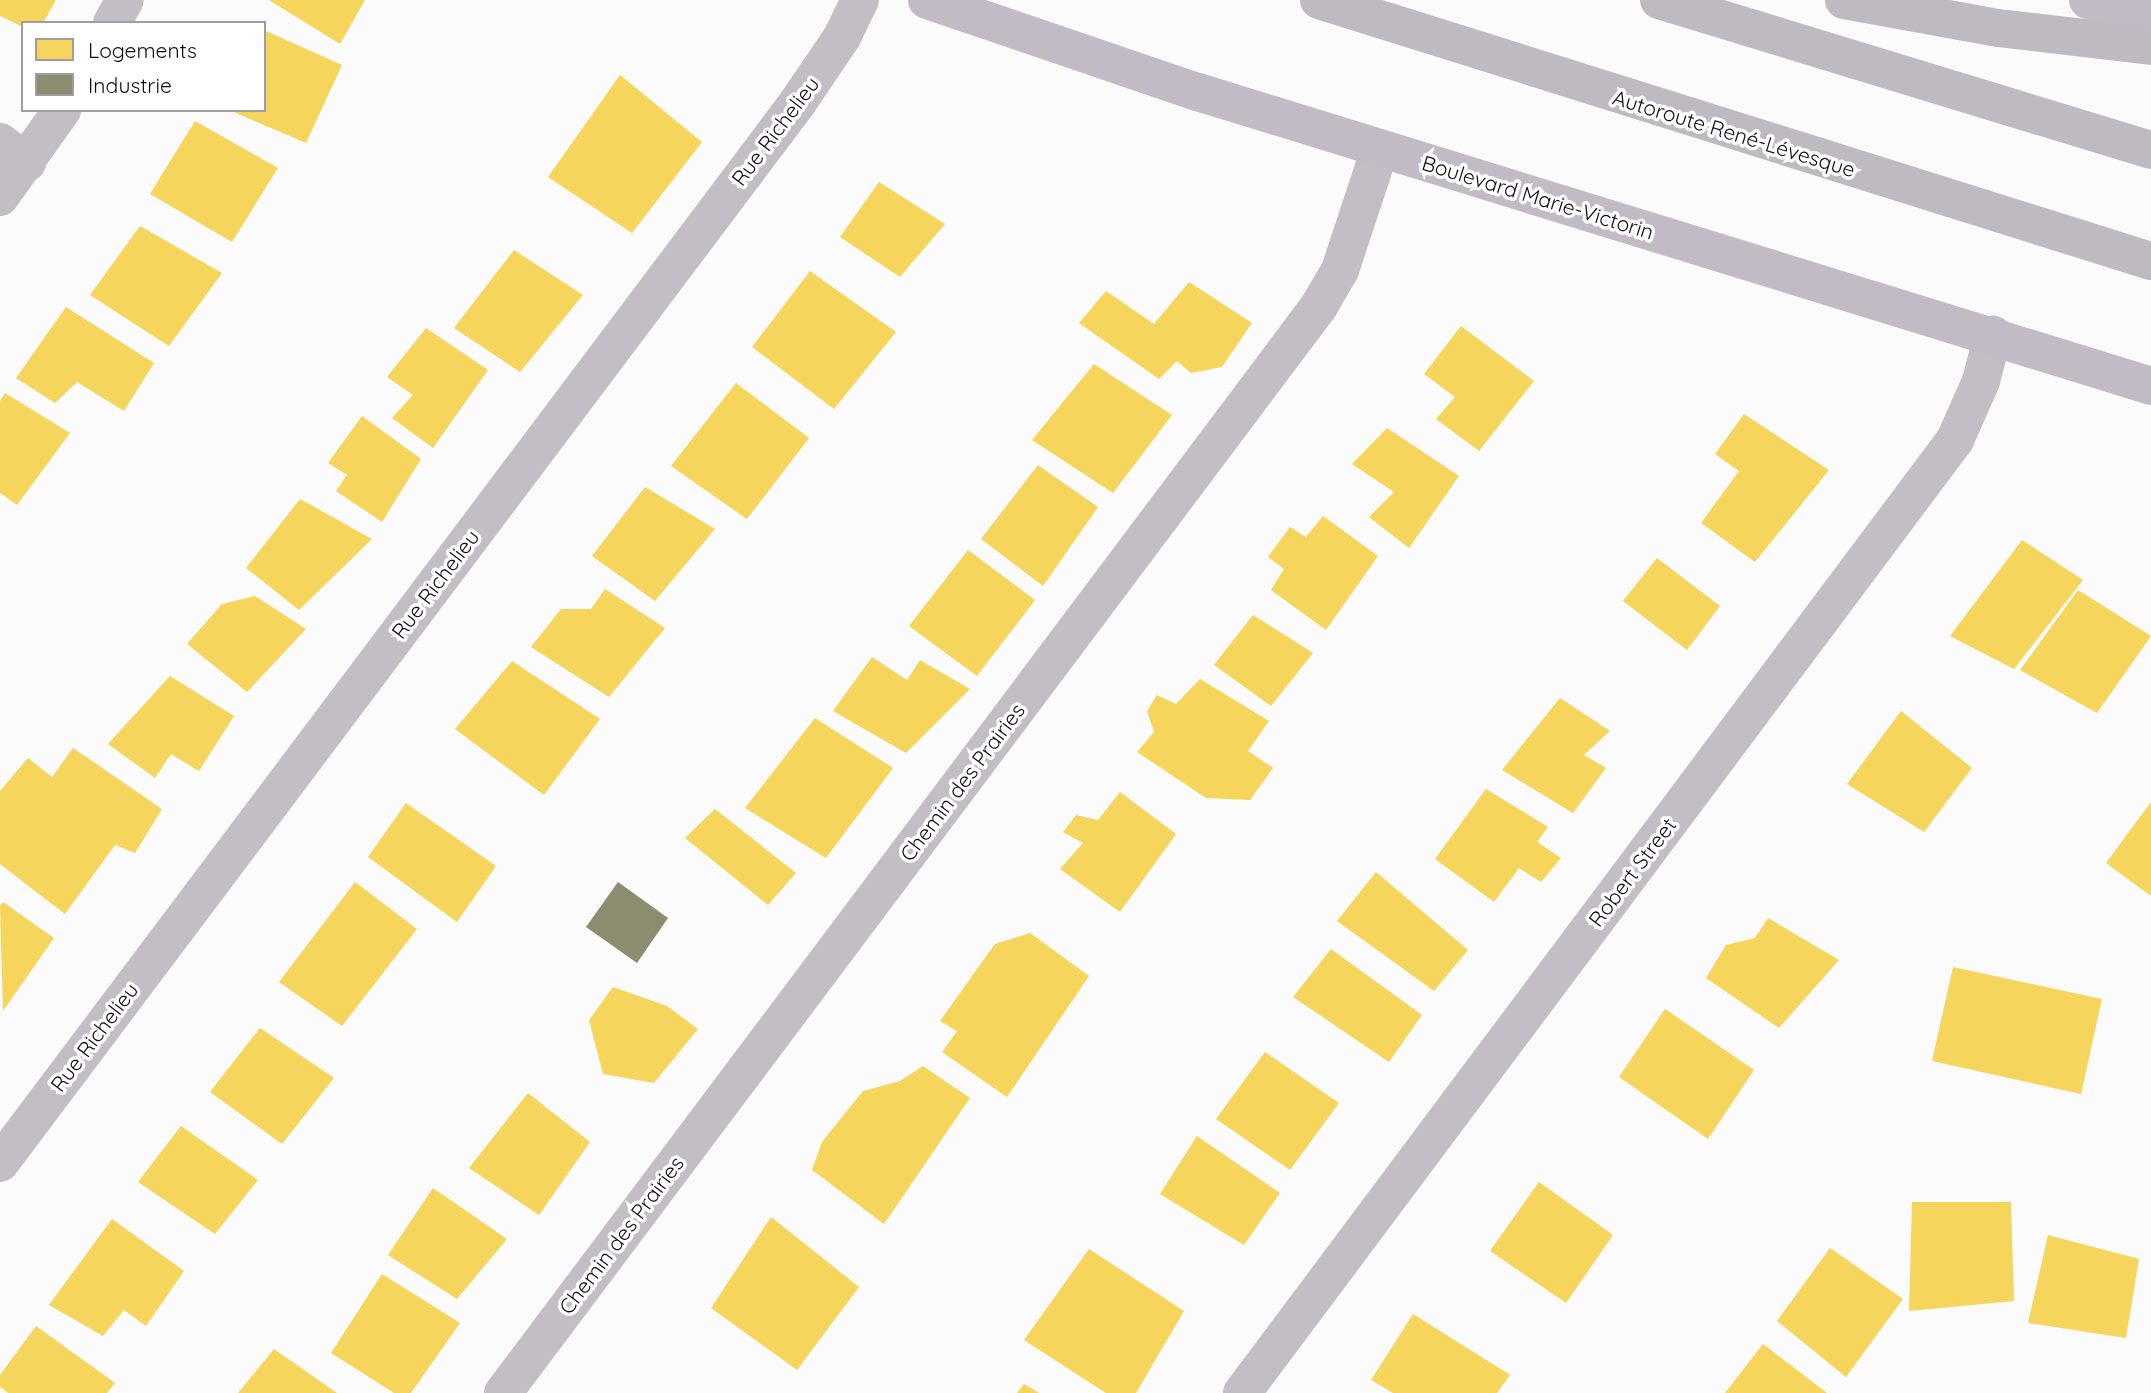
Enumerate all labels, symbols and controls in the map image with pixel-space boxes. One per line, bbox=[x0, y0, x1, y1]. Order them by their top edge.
legend bbox=[21, 21, 266, 112]
text: Logements bbox=[88, 37, 197, 63]
text: Industrie bbox=[88, 72, 172, 98]
street label: Rue Richelieu bbox=[726, 72, 824, 190]
street label: Autoroute René-Lévesque bbox=[1610, 84, 1858, 182]
street label: Boulevard Marie-Victorin bbox=[1419, 150, 1657, 244]
street label: Rue Richelieu bbox=[386, 525, 484, 643]
street label: Chemin des Prairies bbox=[894, 698, 1030, 866]
street label: Robert Street bbox=[1583, 813, 1681, 931]
street label: Rue Richelieu bbox=[45, 978, 143, 1096]
street label: Chemin des Prairies bbox=[553, 1151, 689, 1319]

